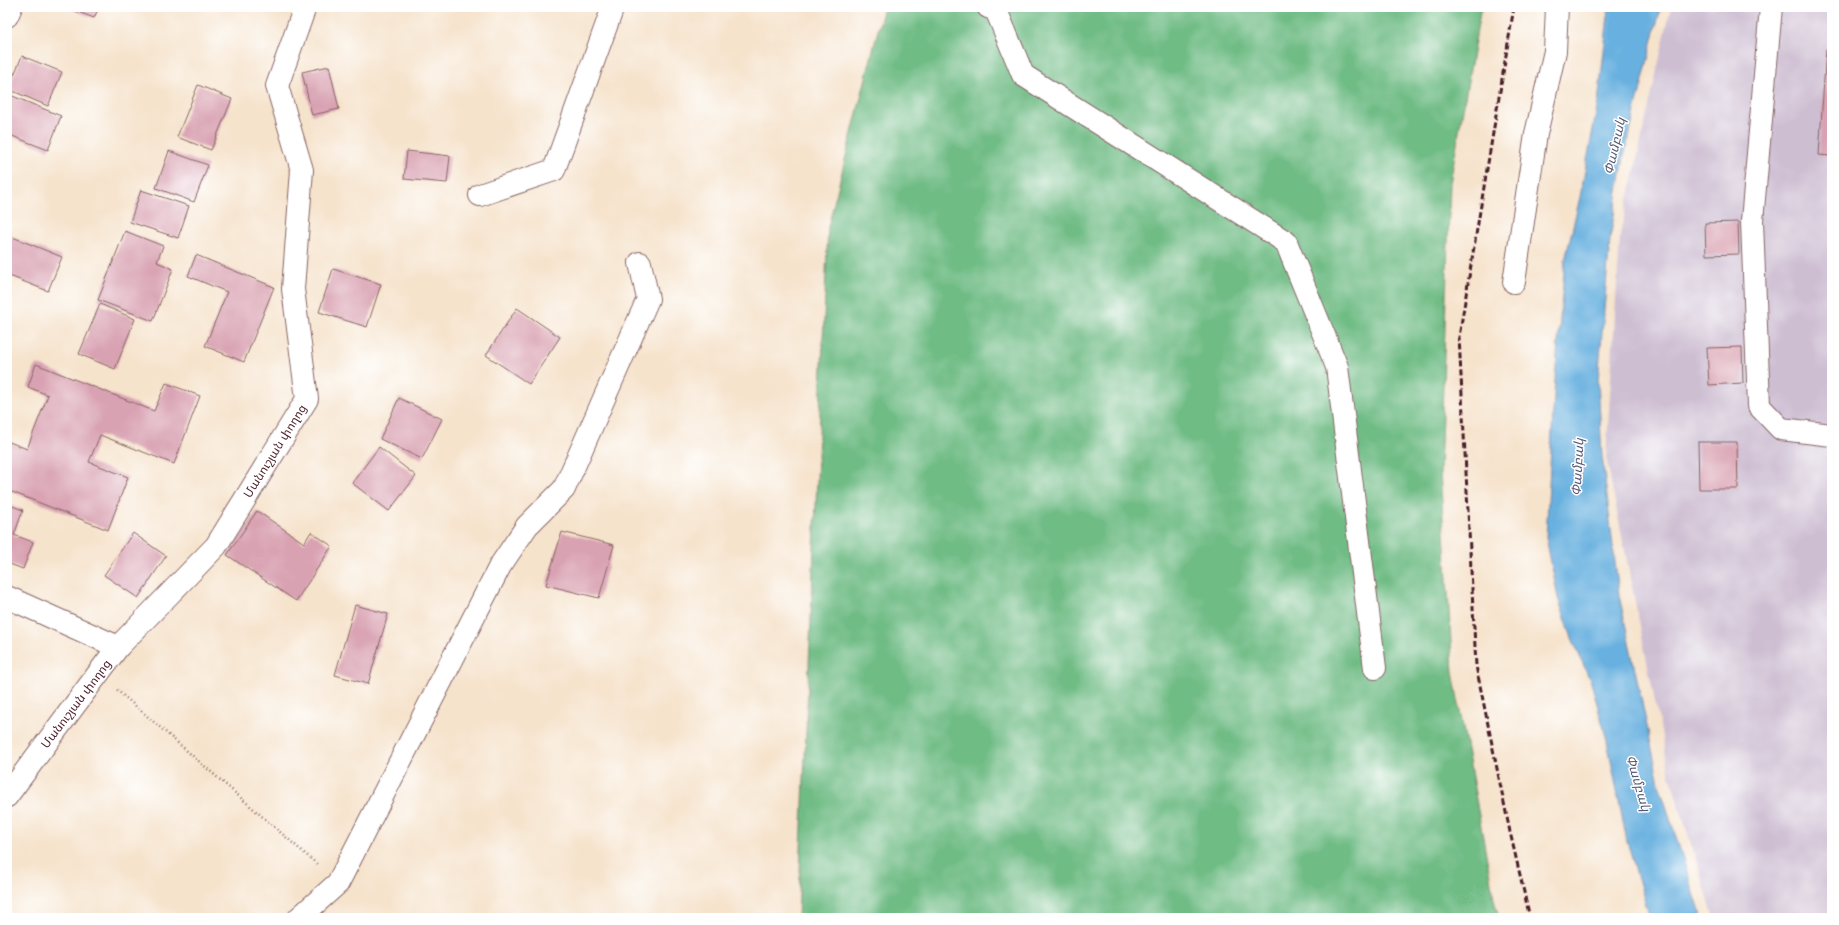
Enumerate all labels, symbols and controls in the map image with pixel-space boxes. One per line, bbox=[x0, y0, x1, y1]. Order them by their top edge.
water label: Փամբակ bbox=[1601, 115, 1630, 176]
street label: Մանուշյան փողոց bbox=[241, 402, 310, 501]
water label: Փամբակ bbox=[1569, 437, 1588, 496]
street label: Մանուշյան փողոց bbox=[38, 657, 115, 752]
water label: Փամբակ bbox=[1622, 753, 1654, 814]

